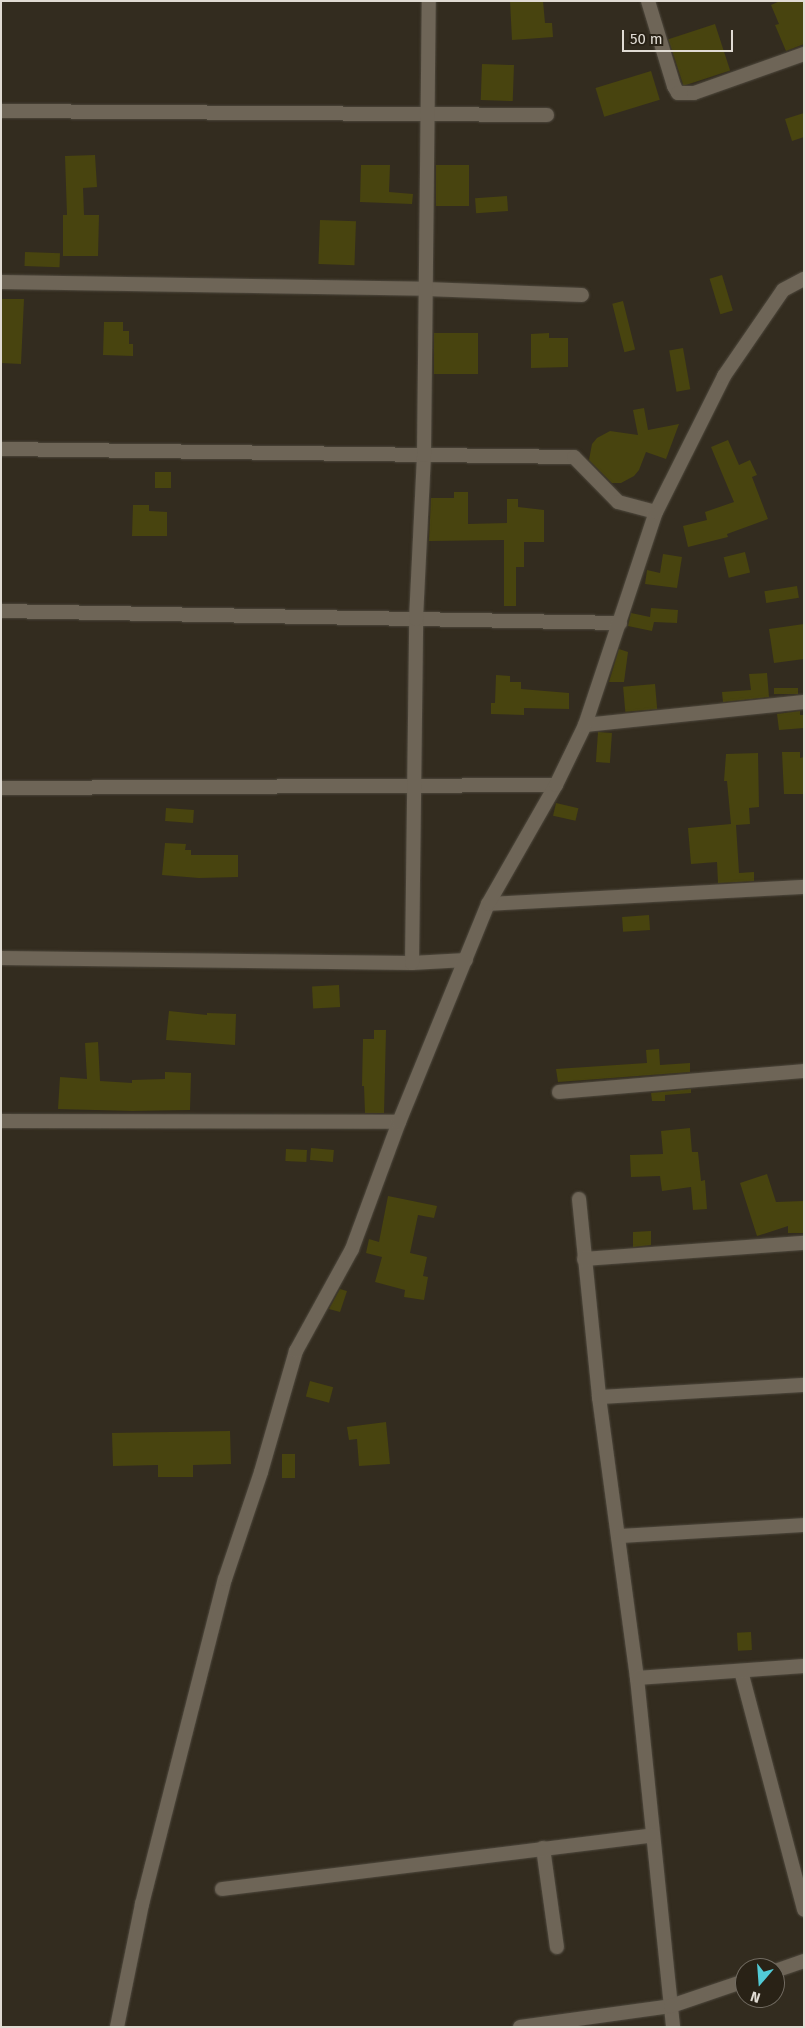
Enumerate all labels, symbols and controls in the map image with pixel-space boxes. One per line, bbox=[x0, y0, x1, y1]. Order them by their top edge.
scale bar bbox=[625, 20, 736, 52]
text: 50 m bbox=[630, 30, 663, 48]
north arrow bbox=[735, 1958, 785, 2008]
text: N bbox=[748, 1987, 763, 2006]

